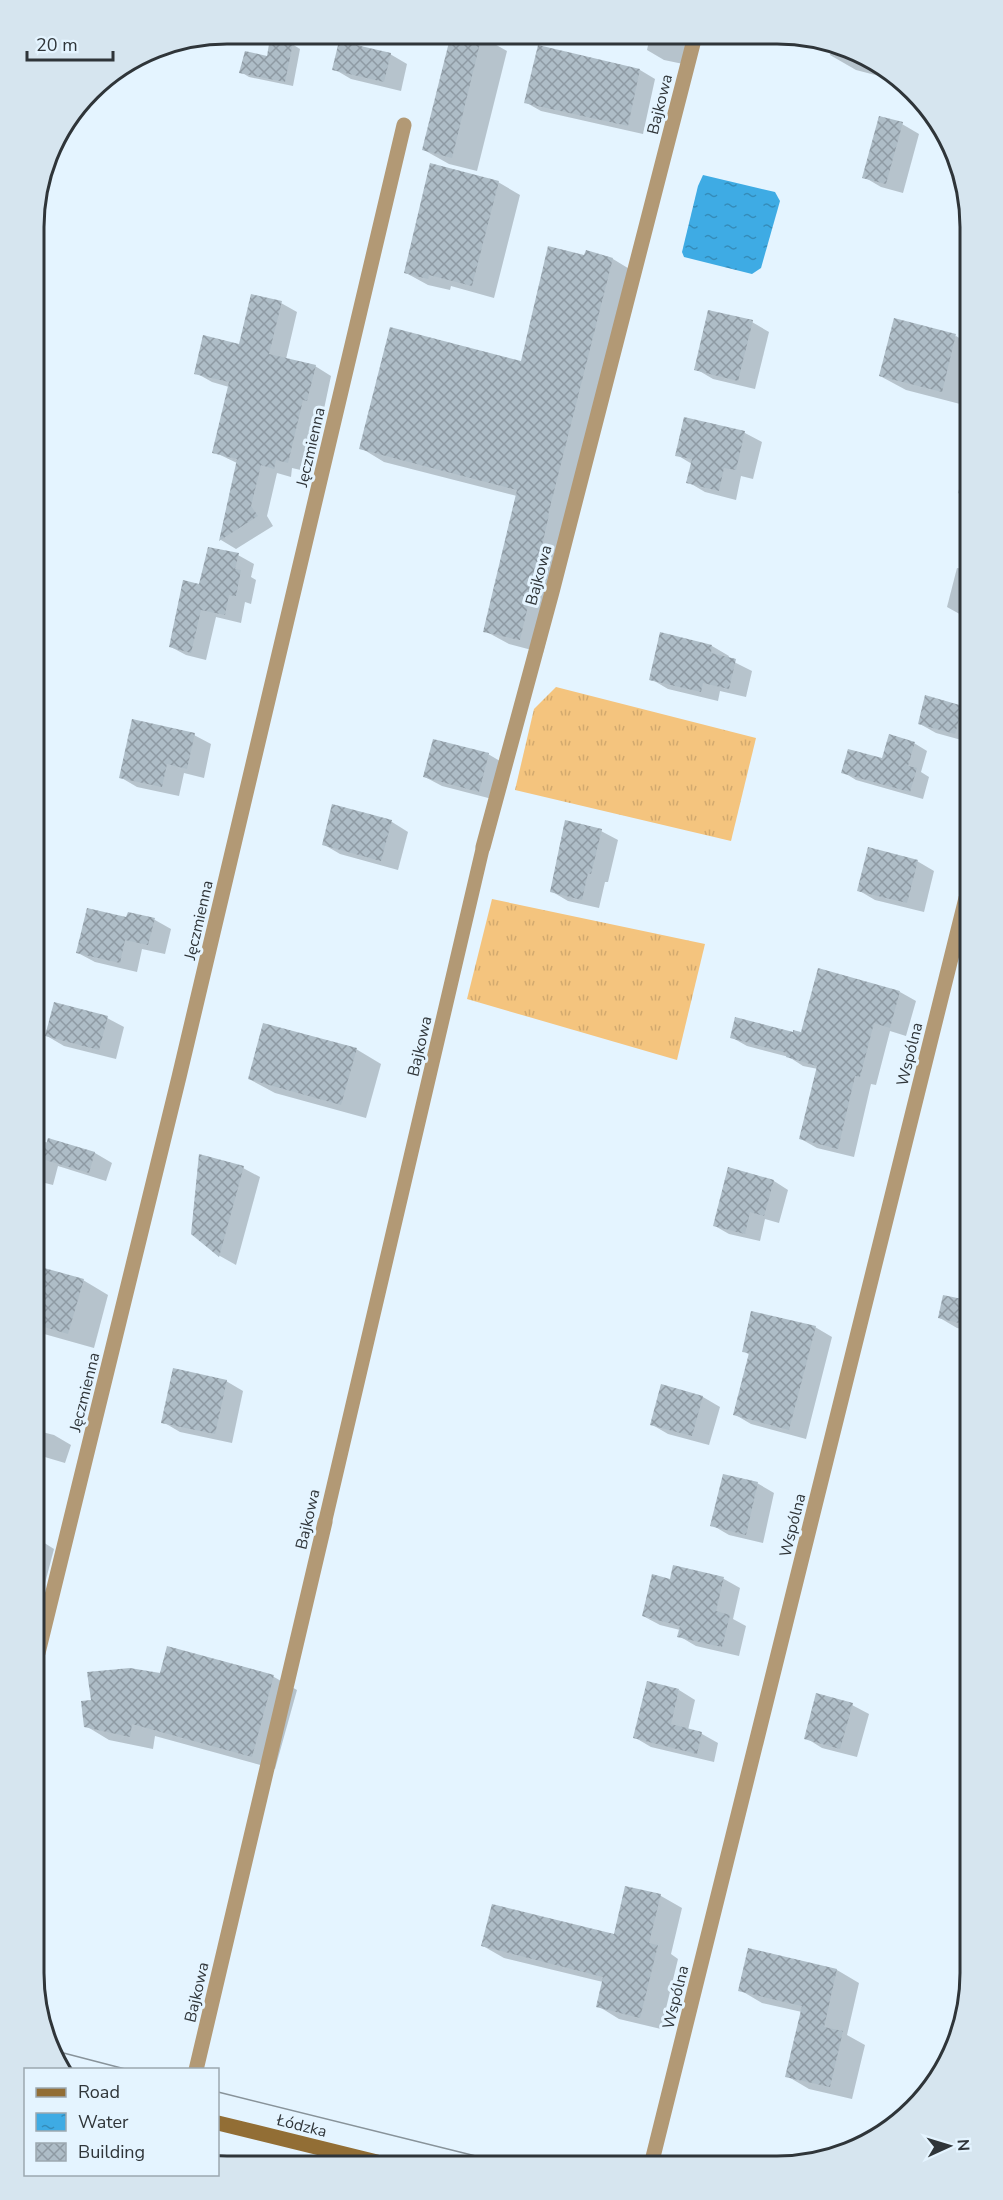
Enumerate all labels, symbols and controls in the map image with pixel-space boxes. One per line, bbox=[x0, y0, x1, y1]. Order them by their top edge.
scale bar bbox=[27, 24, 112, 62]
text: 20 m bbox=[36, 33, 78, 57]
street label: Bajkowa bbox=[642, 72, 678, 137]
street label: Jęczmienna bbox=[291, 405, 331, 490]
street label: Bajkowa bbox=[520, 543, 558, 608]
street label: Jęczmienna bbox=[179, 878, 219, 963]
street label: Bajkowa bbox=[402, 1014, 438, 1079]
street label: Wspólna bbox=[891, 1020, 928, 1088]
street label: Jęczmienna bbox=[64, 1350, 105, 1435]
street label: Bajkowa bbox=[290, 1487, 326, 1552]
street label: Wspólna bbox=[774, 1491, 811, 1559]
street label: Bajkowa bbox=[179, 1960, 215, 2025]
street label: Wspólna bbox=[657, 1963, 694, 2031]
legend bbox=[24, 2068, 219, 2176]
text: Road bbox=[78, 2080, 120, 2104]
street label: Łódzka bbox=[274, 2109, 329, 2143]
text: Water bbox=[78, 2110, 129, 2134]
north arrow bbox=[919, 2116, 979, 2176]
text: N bbox=[952, 2138, 974, 2152]
text: Building bbox=[78, 2140, 145, 2164]

